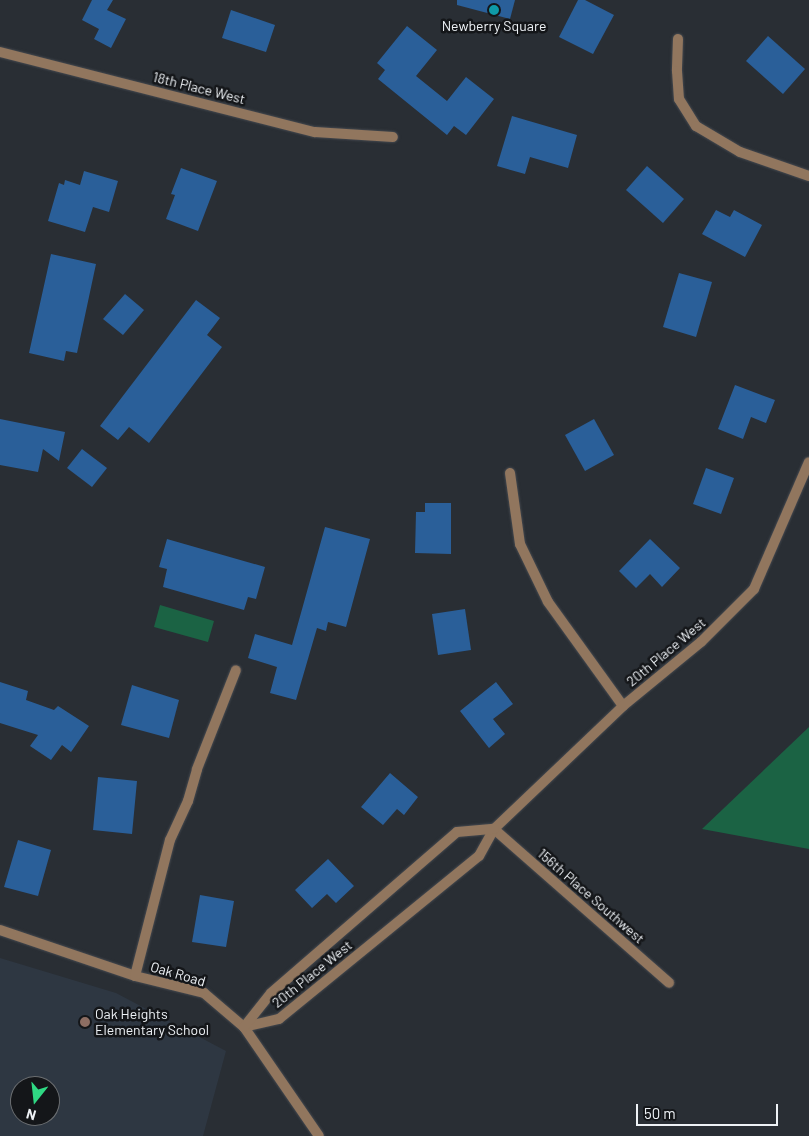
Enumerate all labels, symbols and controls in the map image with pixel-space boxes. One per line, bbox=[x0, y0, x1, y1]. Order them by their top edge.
marker: Newberry Square bbox=[488, 4, 500, 16]
place label: Newberry Square bbox=[442, 18, 546, 34]
street label: 18th Place West bbox=[151, 68, 247, 108]
street label: 20th Place West bbox=[623, 614, 709, 690]
street label: 156th Place Southwest bbox=[534, 845, 648, 947]
street label: 20th Place West bbox=[269, 937, 355, 1011]
street label: Oak Road bbox=[149, 958, 207, 990]
place label: Oak Heights Elementary School bbox=[95, 1006, 209, 1038]
marker: Oak Heights Elementary School bbox=[79, 1016, 91, 1028]
north arrow bbox=[10, 1076, 60, 1126]
scale bar bbox=[639, 1094, 782, 1126]
text: 50 m bbox=[644, 1104, 676, 1122]
text: N bbox=[24, 1105, 38, 1124]

